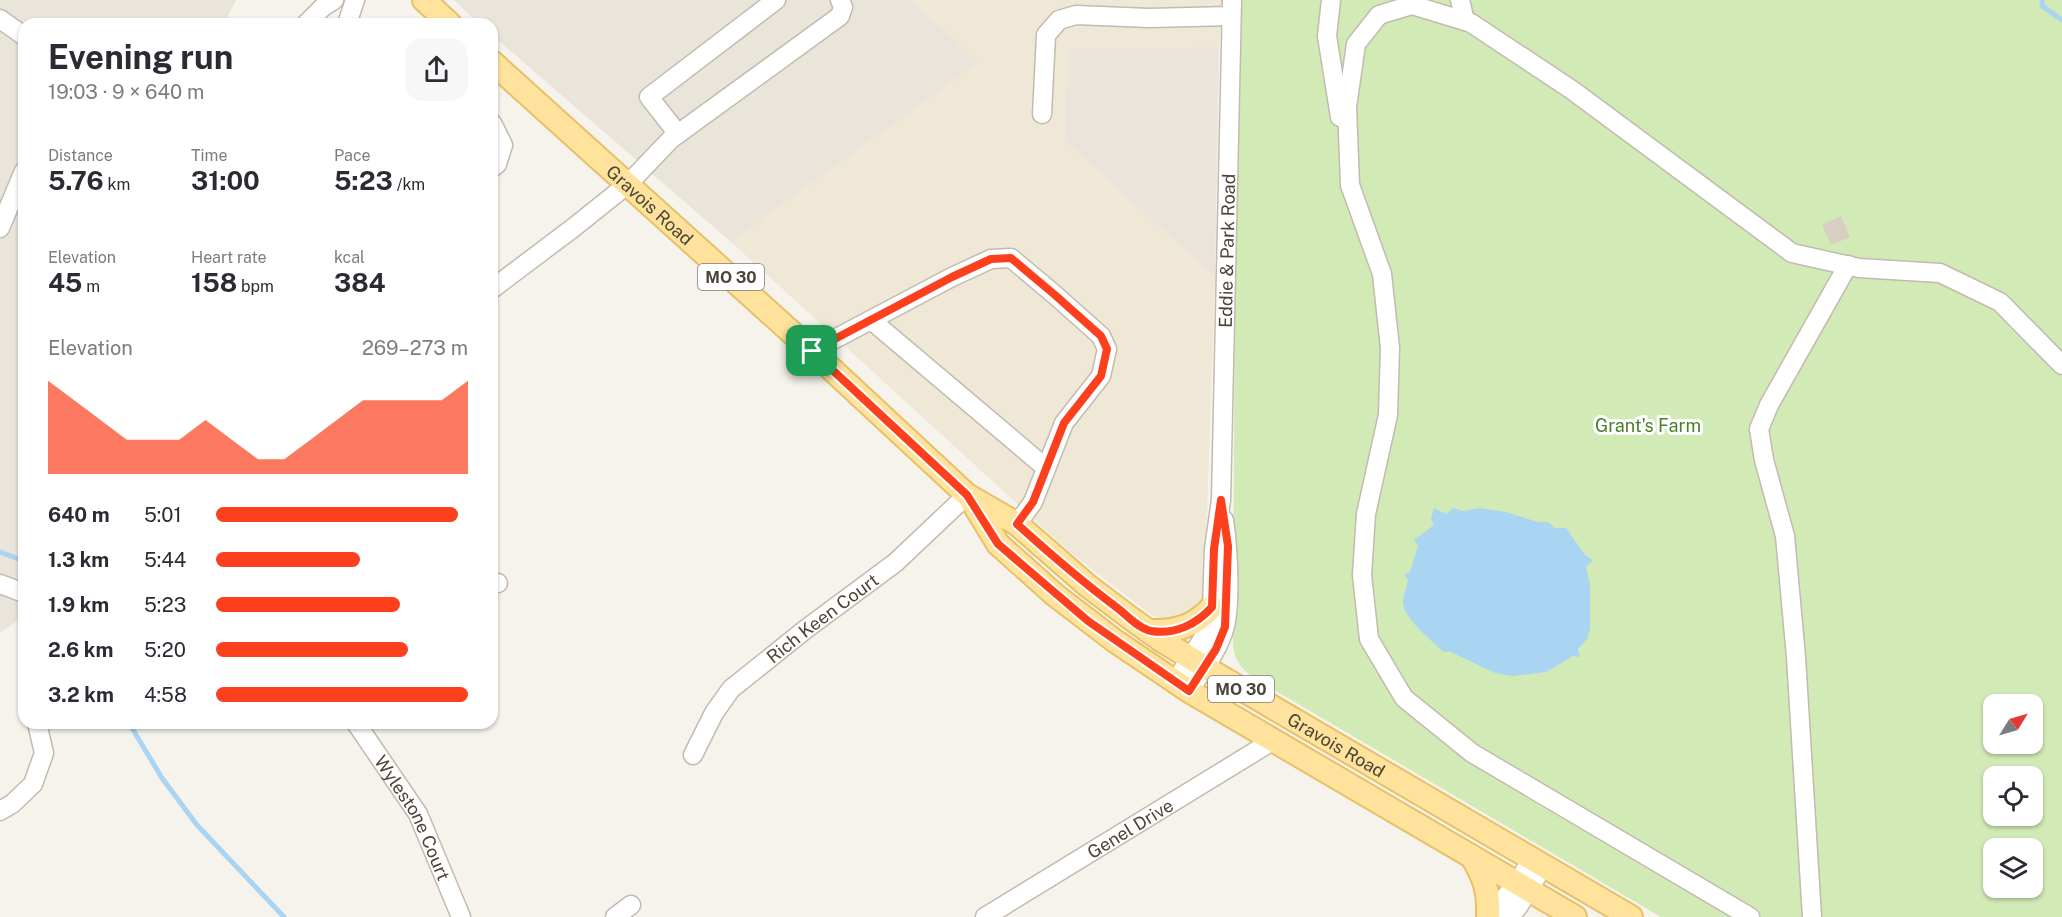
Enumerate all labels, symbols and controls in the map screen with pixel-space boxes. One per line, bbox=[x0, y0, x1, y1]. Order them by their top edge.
text: Evening run bbox=[48, 38, 233, 76]
button: share bbox=[405, 38, 468, 101]
text: 19:03 · 9 × 640 m bbox=[48, 80, 204, 104]
text: Distance bbox=[48, 146, 113, 165]
text: Time bbox=[191, 146, 227, 165]
text: Pace bbox=[334, 146, 371, 165]
street label: Gravois Road bbox=[603, 160, 698, 249]
text: 5.76 bbox=[48, 165, 104, 196]
text: 31:00 bbox=[191, 165, 260, 196]
text: 5:23 bbox=[334, 165, 393, 196]
street label: Eddie & Park Road bbox=[1214, 173, 1239, 328]
text: km bbox=[104, 175, 130, 194]
text: /km bbox=[393, 175, 425, 194]
text: Elevation bbox=[48, 248, 116, 267]
text: Heart rate bbox=[191, 248, 267, 267]
text: kcal bbox=[334, 248, 365, 267]
road number: MO 30 bbox=[698, 264, 764, 290]
text: 45 bbox=[48, 267, 82, 298]
text: 158 bbox=[191, 267, 237, 298]
text: 384 bbox=[334, 267, 386, 298]
text: m bbox=[82, 277, 100, 296]
text: bpm bbox=[237, 277, 274, 296]
pin bbox=[786, 325, 837, 376]
icon: arrive bbox=[795, 334, 828, 367]
text: Elevation bbox=[48, 336, 133, 360]
text: 269–273 m bbox=[362, 336, 468, 360]
park label: Grant's Farm bbox=[1595, 415, 1701, 436]
text: 640 m bbox=[48, 503, 110, 527]
text: 5:01 bbox=[144, 503, 182, 527]
text: 1.3 km bbox=[48, 548, 109, 572]
text: 5:44 bbox=[144, 548, 186, 572]
street label: Rich Keen Court bbox=[762, 569, 882, 667]
text: 1.9 km bbox=[48, 593, 109, 617]
text: 5:23 bbox=[144, 593, 186, 617]
text: 2.6 km bbox=[48, 638, 113, 662]
text: 5:20 bbox=[144, 638, 186, 662]
road number: MO 30 bbox=[1208, 676, 1274, 702]
text: 3.2 km bbox=[48, 683, 114, 707]
text: 4:58 bbox=[144, 683, 187, 707]
north arrow bbox=[1983, 694, 2043, 754]
map controls bbox=[1983, 694, 2043, 898]
street label: Gravois Road bbox=[1284, 708, 1389, 781]
street label: Wylestone Court bbox=[371, 751, 455, 883]
button: locate bbox=[1983, 766, 2043, 826]
street label: Genel Drive bbox=[1083, 794, 1177, 862]
button: layers bbox=[1983, 838, 2043, 898]

